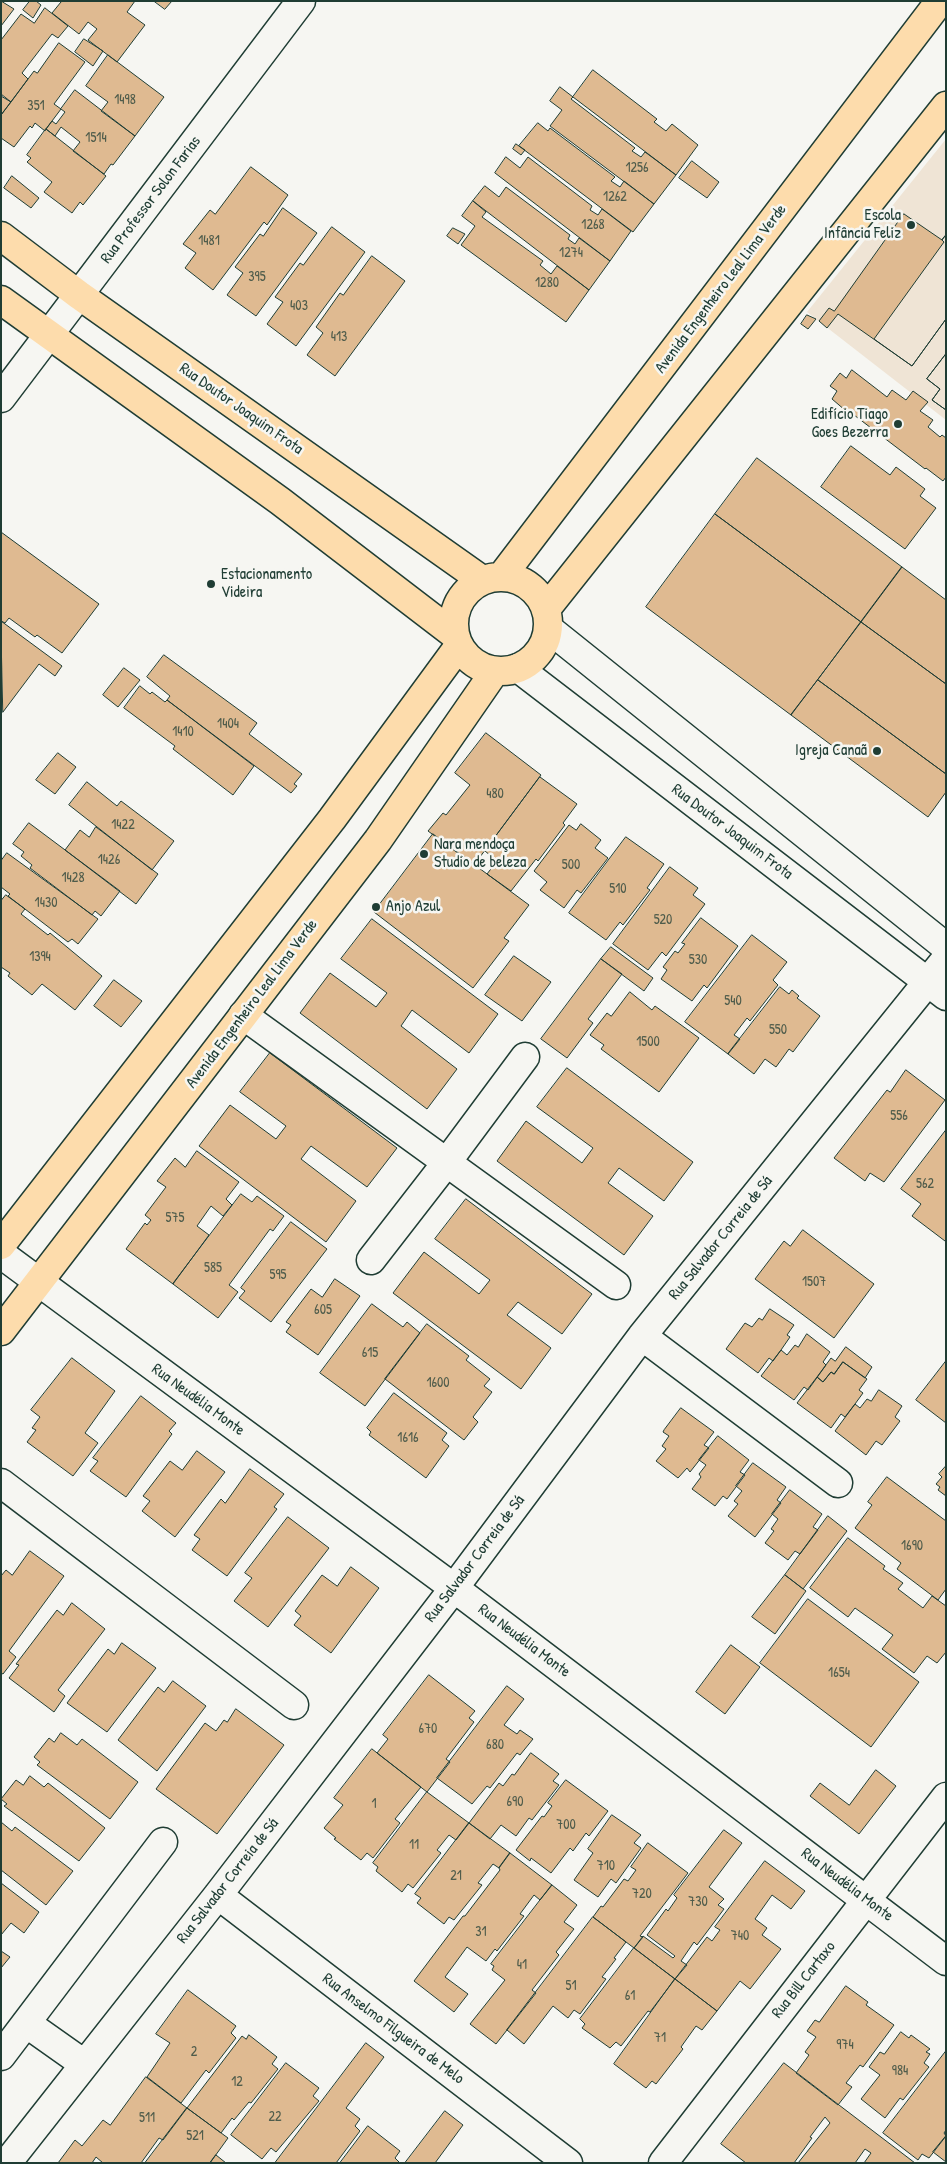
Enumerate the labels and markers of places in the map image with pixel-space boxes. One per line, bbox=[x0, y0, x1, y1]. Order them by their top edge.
place label: Escola Infância Feliz bbox=[824, 206, 901, 244]
marker: Escola Infância Feliz bbox=[905, 219, 917, 231]
place label: Edifício Tiago Goes Bezerra bbox=[811, 405, 888, 443]
marker: Edifício Tiago Goes Bezerra bbox=[892, 418, 904, 430]
place label: Estacionamento Videira bbox=[221, 565, 312, 603]
marker: Estacionamento Videira bbox=[205, 578, 217, 590]
place label: Igreja Canaã bbox=[795, 741, 867, 761]
marker: Igreja Canaã bbox=[871, 745, 883, 757]
place label: Nara mendoça Studio de beleza bbox=[434, 835, 526, 873]
marker: Nara mendoça Studio de beleza bbox=[418, 848, 430, 860]
place label: Anjo Azul bbox=[386, 897, 440, 917]
marker: Anjo Azul bbox=[370, 901, 382, 913]

